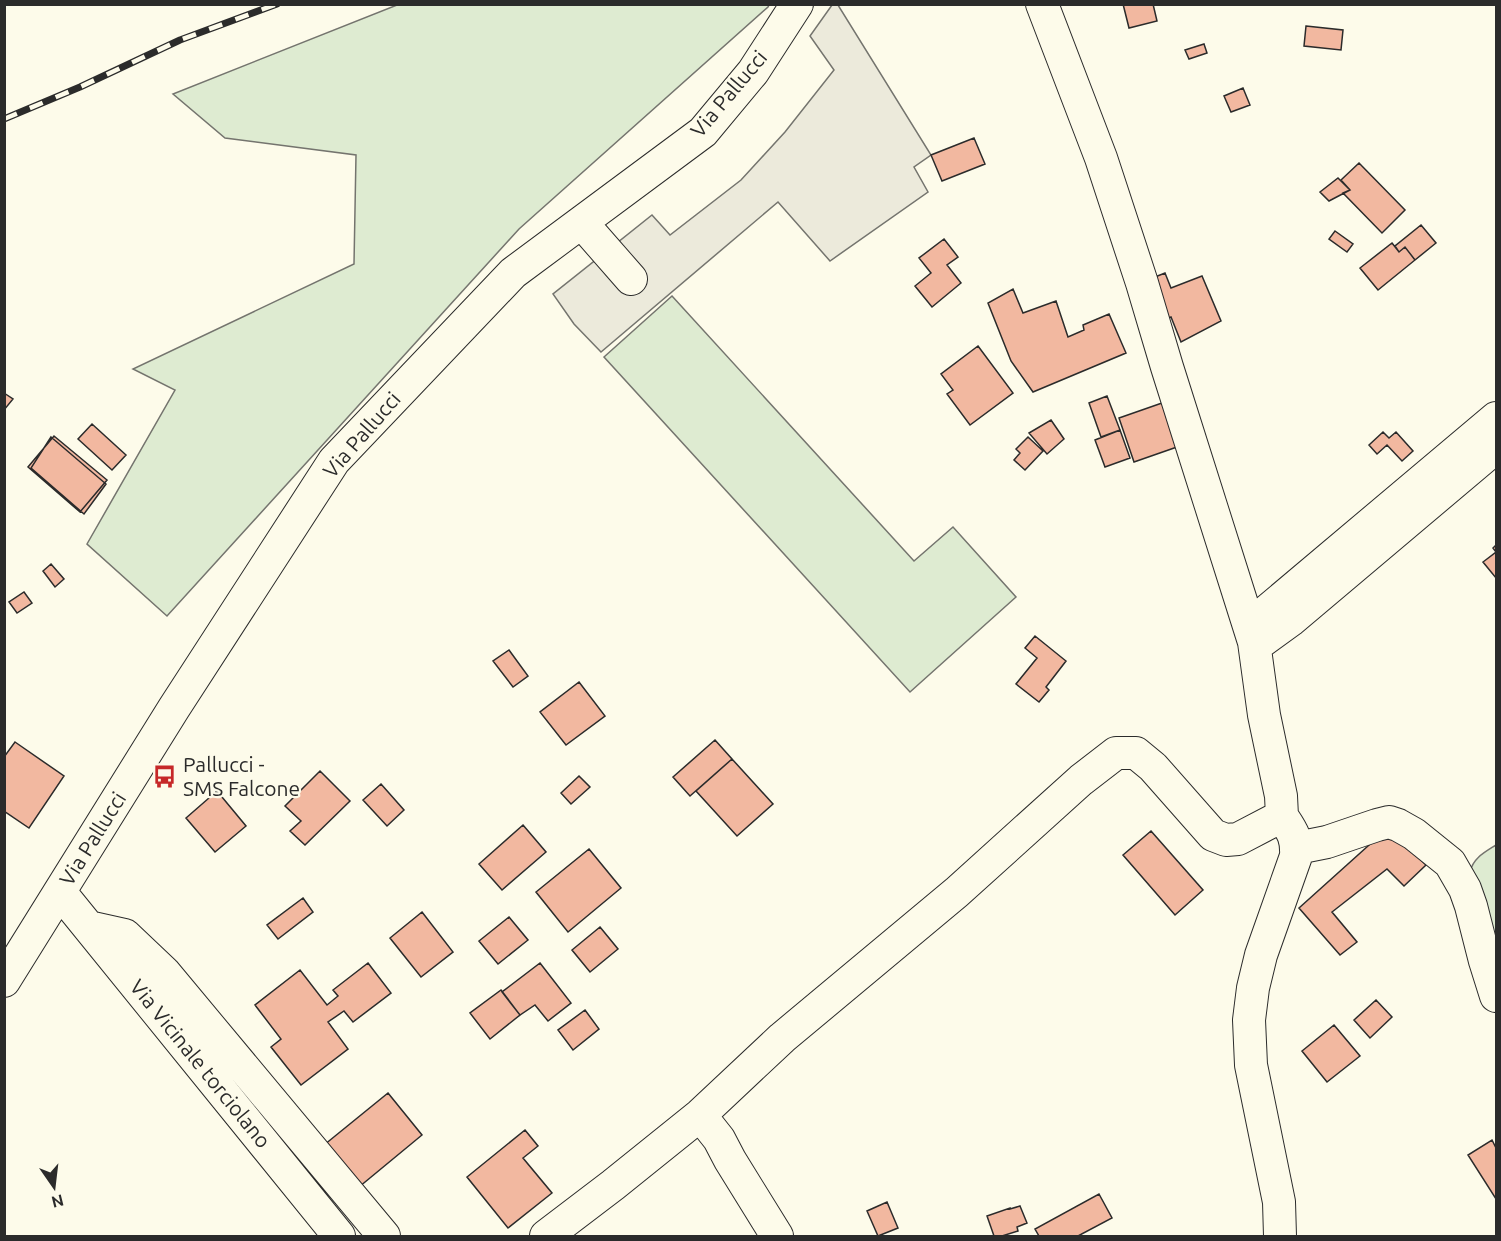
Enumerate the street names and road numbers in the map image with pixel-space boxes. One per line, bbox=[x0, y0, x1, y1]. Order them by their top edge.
street label: Via Pallucci bbox=[685, 45, 771, 141]
street label: Via Pallucci bbox=[318, 387, 405, 482]
street label: Via Pallucci bbox=[54, 787, 130, 890]
street label: Via Vicinale torciolano bbox=[126, 974, 276, 1152]

